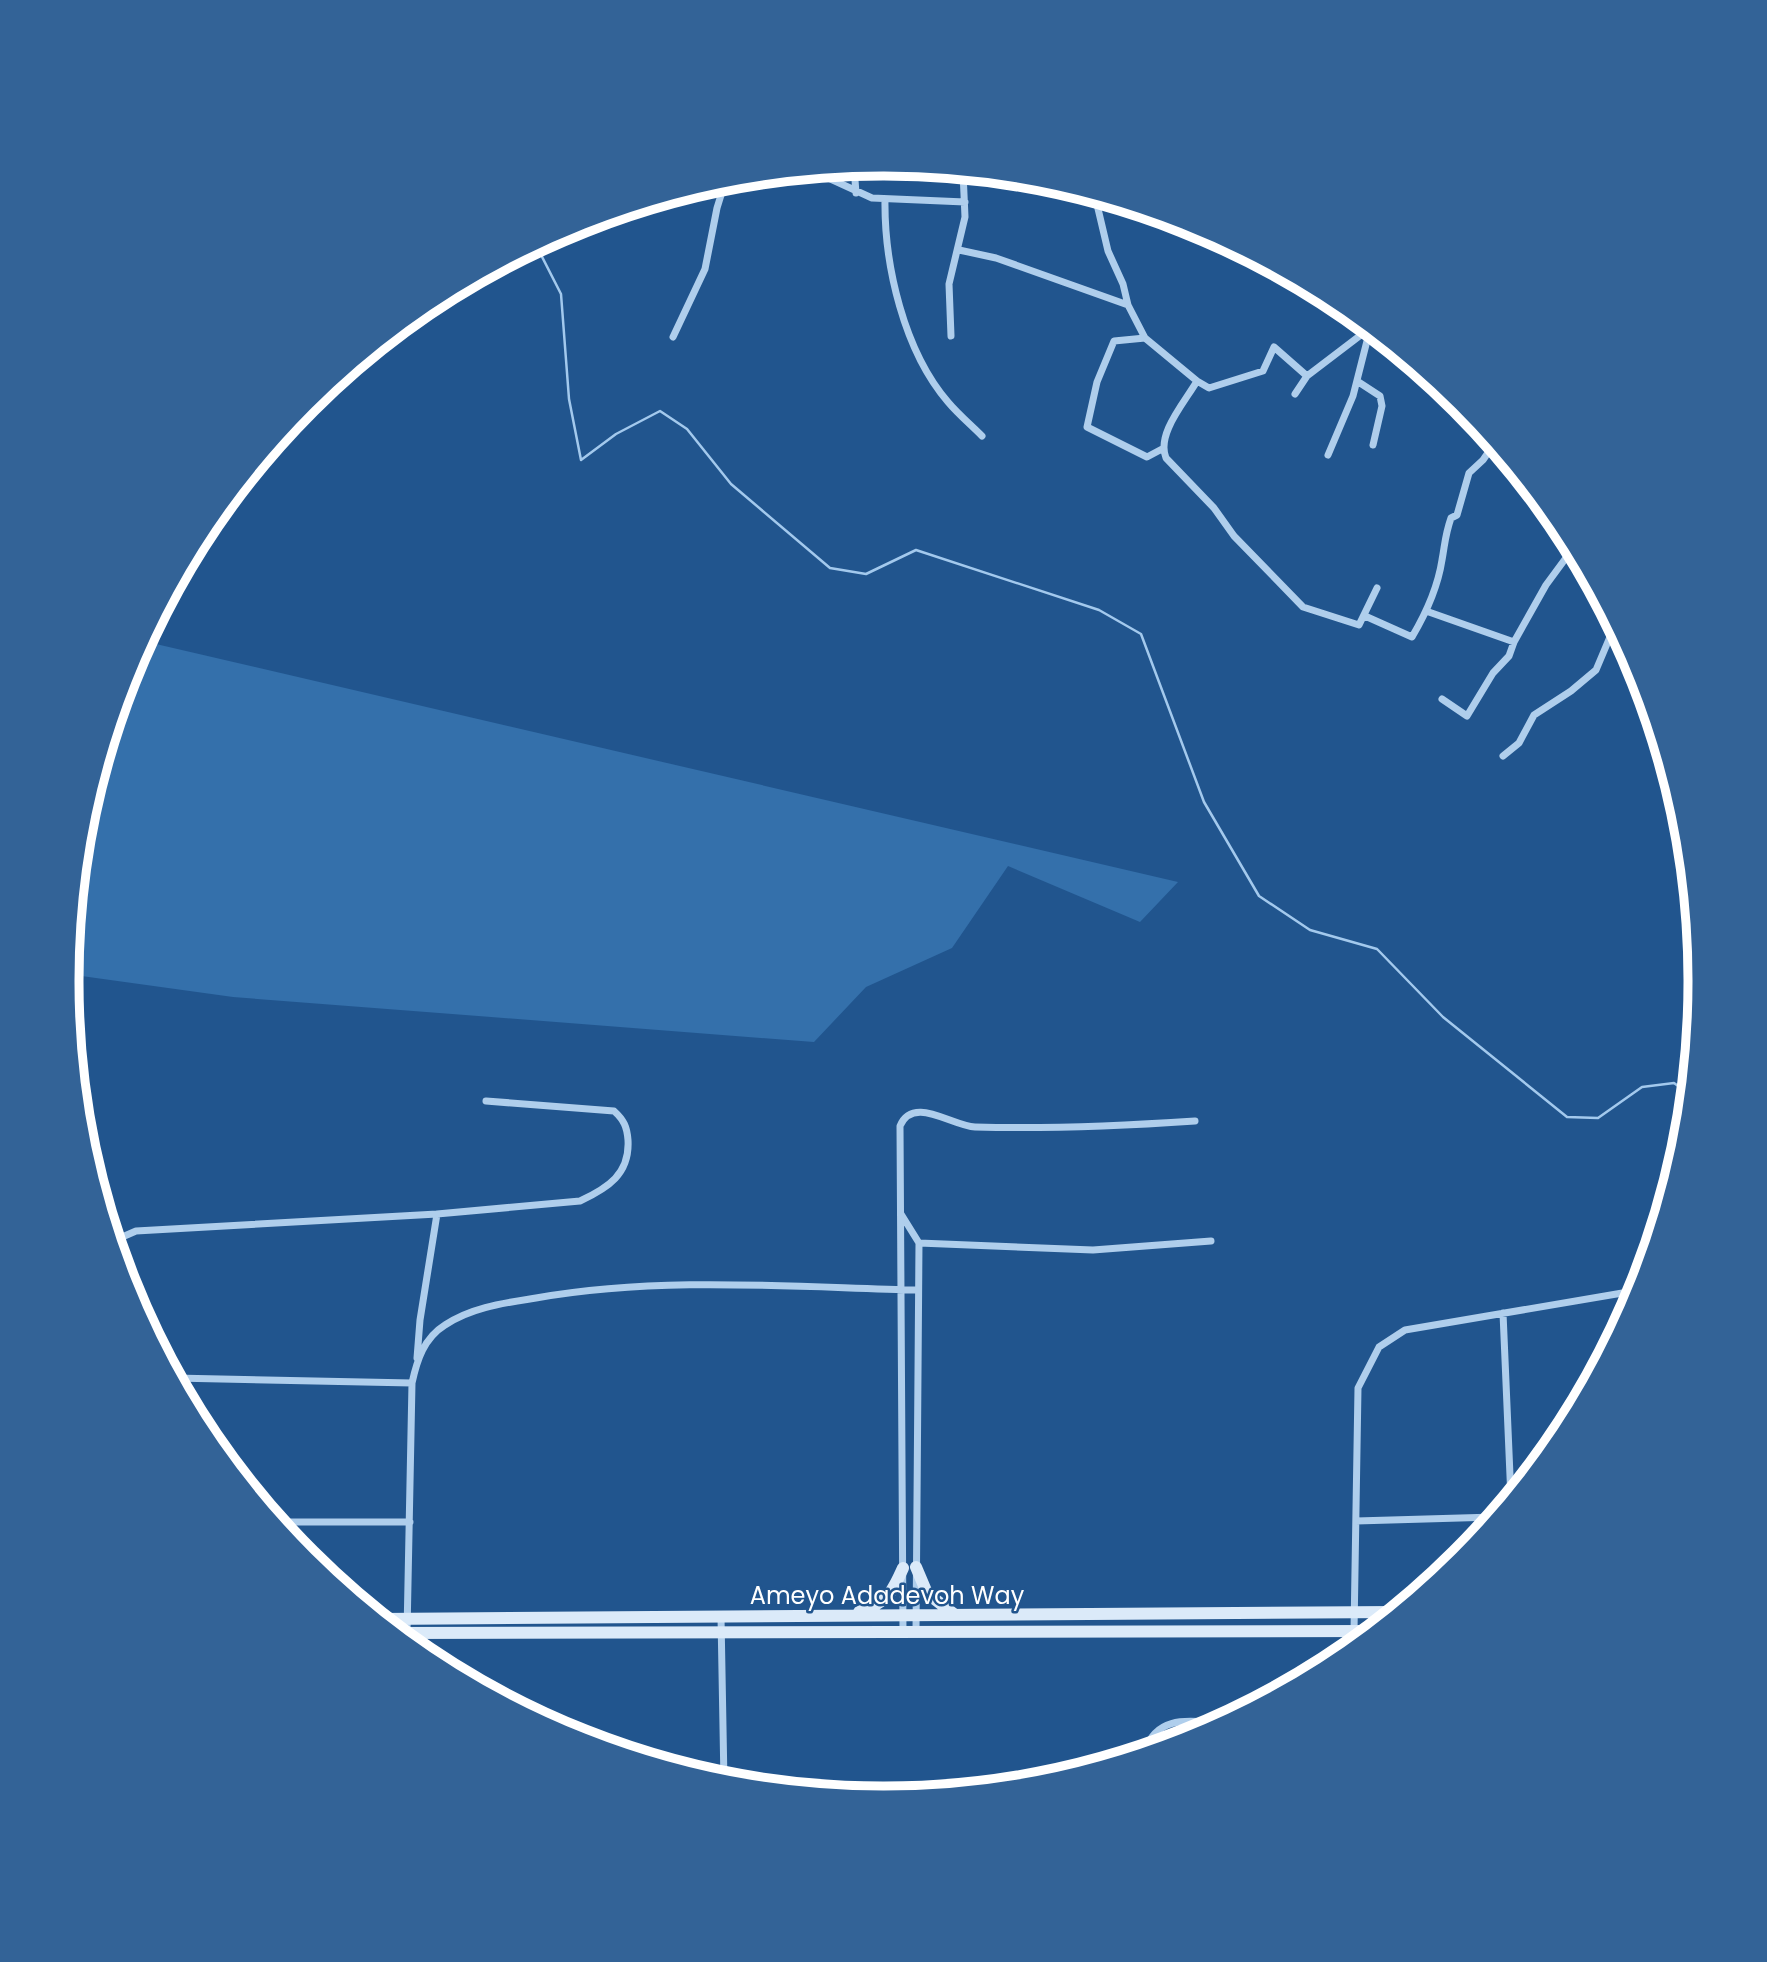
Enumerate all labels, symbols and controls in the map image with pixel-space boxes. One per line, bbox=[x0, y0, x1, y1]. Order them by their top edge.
street label: Ameyo Adadevoh Way bbox=[750, 1579, 1025, 1612]

